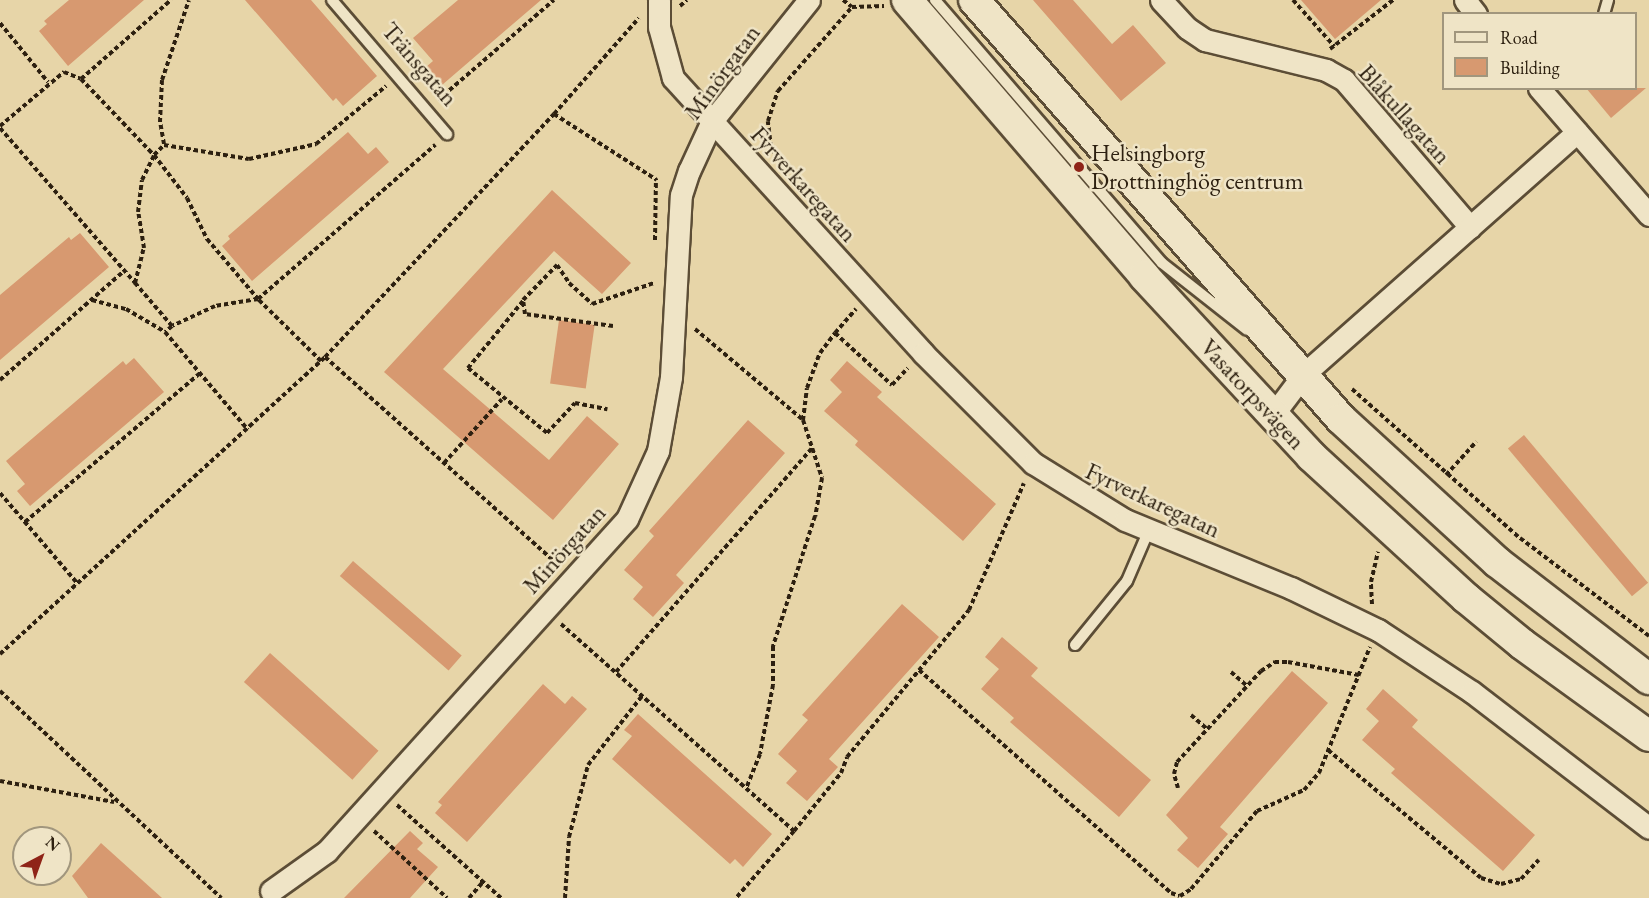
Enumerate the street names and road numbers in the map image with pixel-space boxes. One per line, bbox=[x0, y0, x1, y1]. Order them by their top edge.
street label: Tränsgatan bbox=[376, 16, 464, 112]
street label: Minörgatan bbox=[678, 19, 766, 125]
street label: Blåkullagatan bbox=[1353, 58, 1457, 170]
street label: Fyrverkaregatan bbox=[745, 120, 863, 248]
street label: Vasatorpsvägen bbox=[1195, 333, 1311, 455]
street label: Fyrverkaregatan bbox=[1081, 456, 1225, 544]
street label: Minörgatan bbox=[517, 499, 611, 599]

